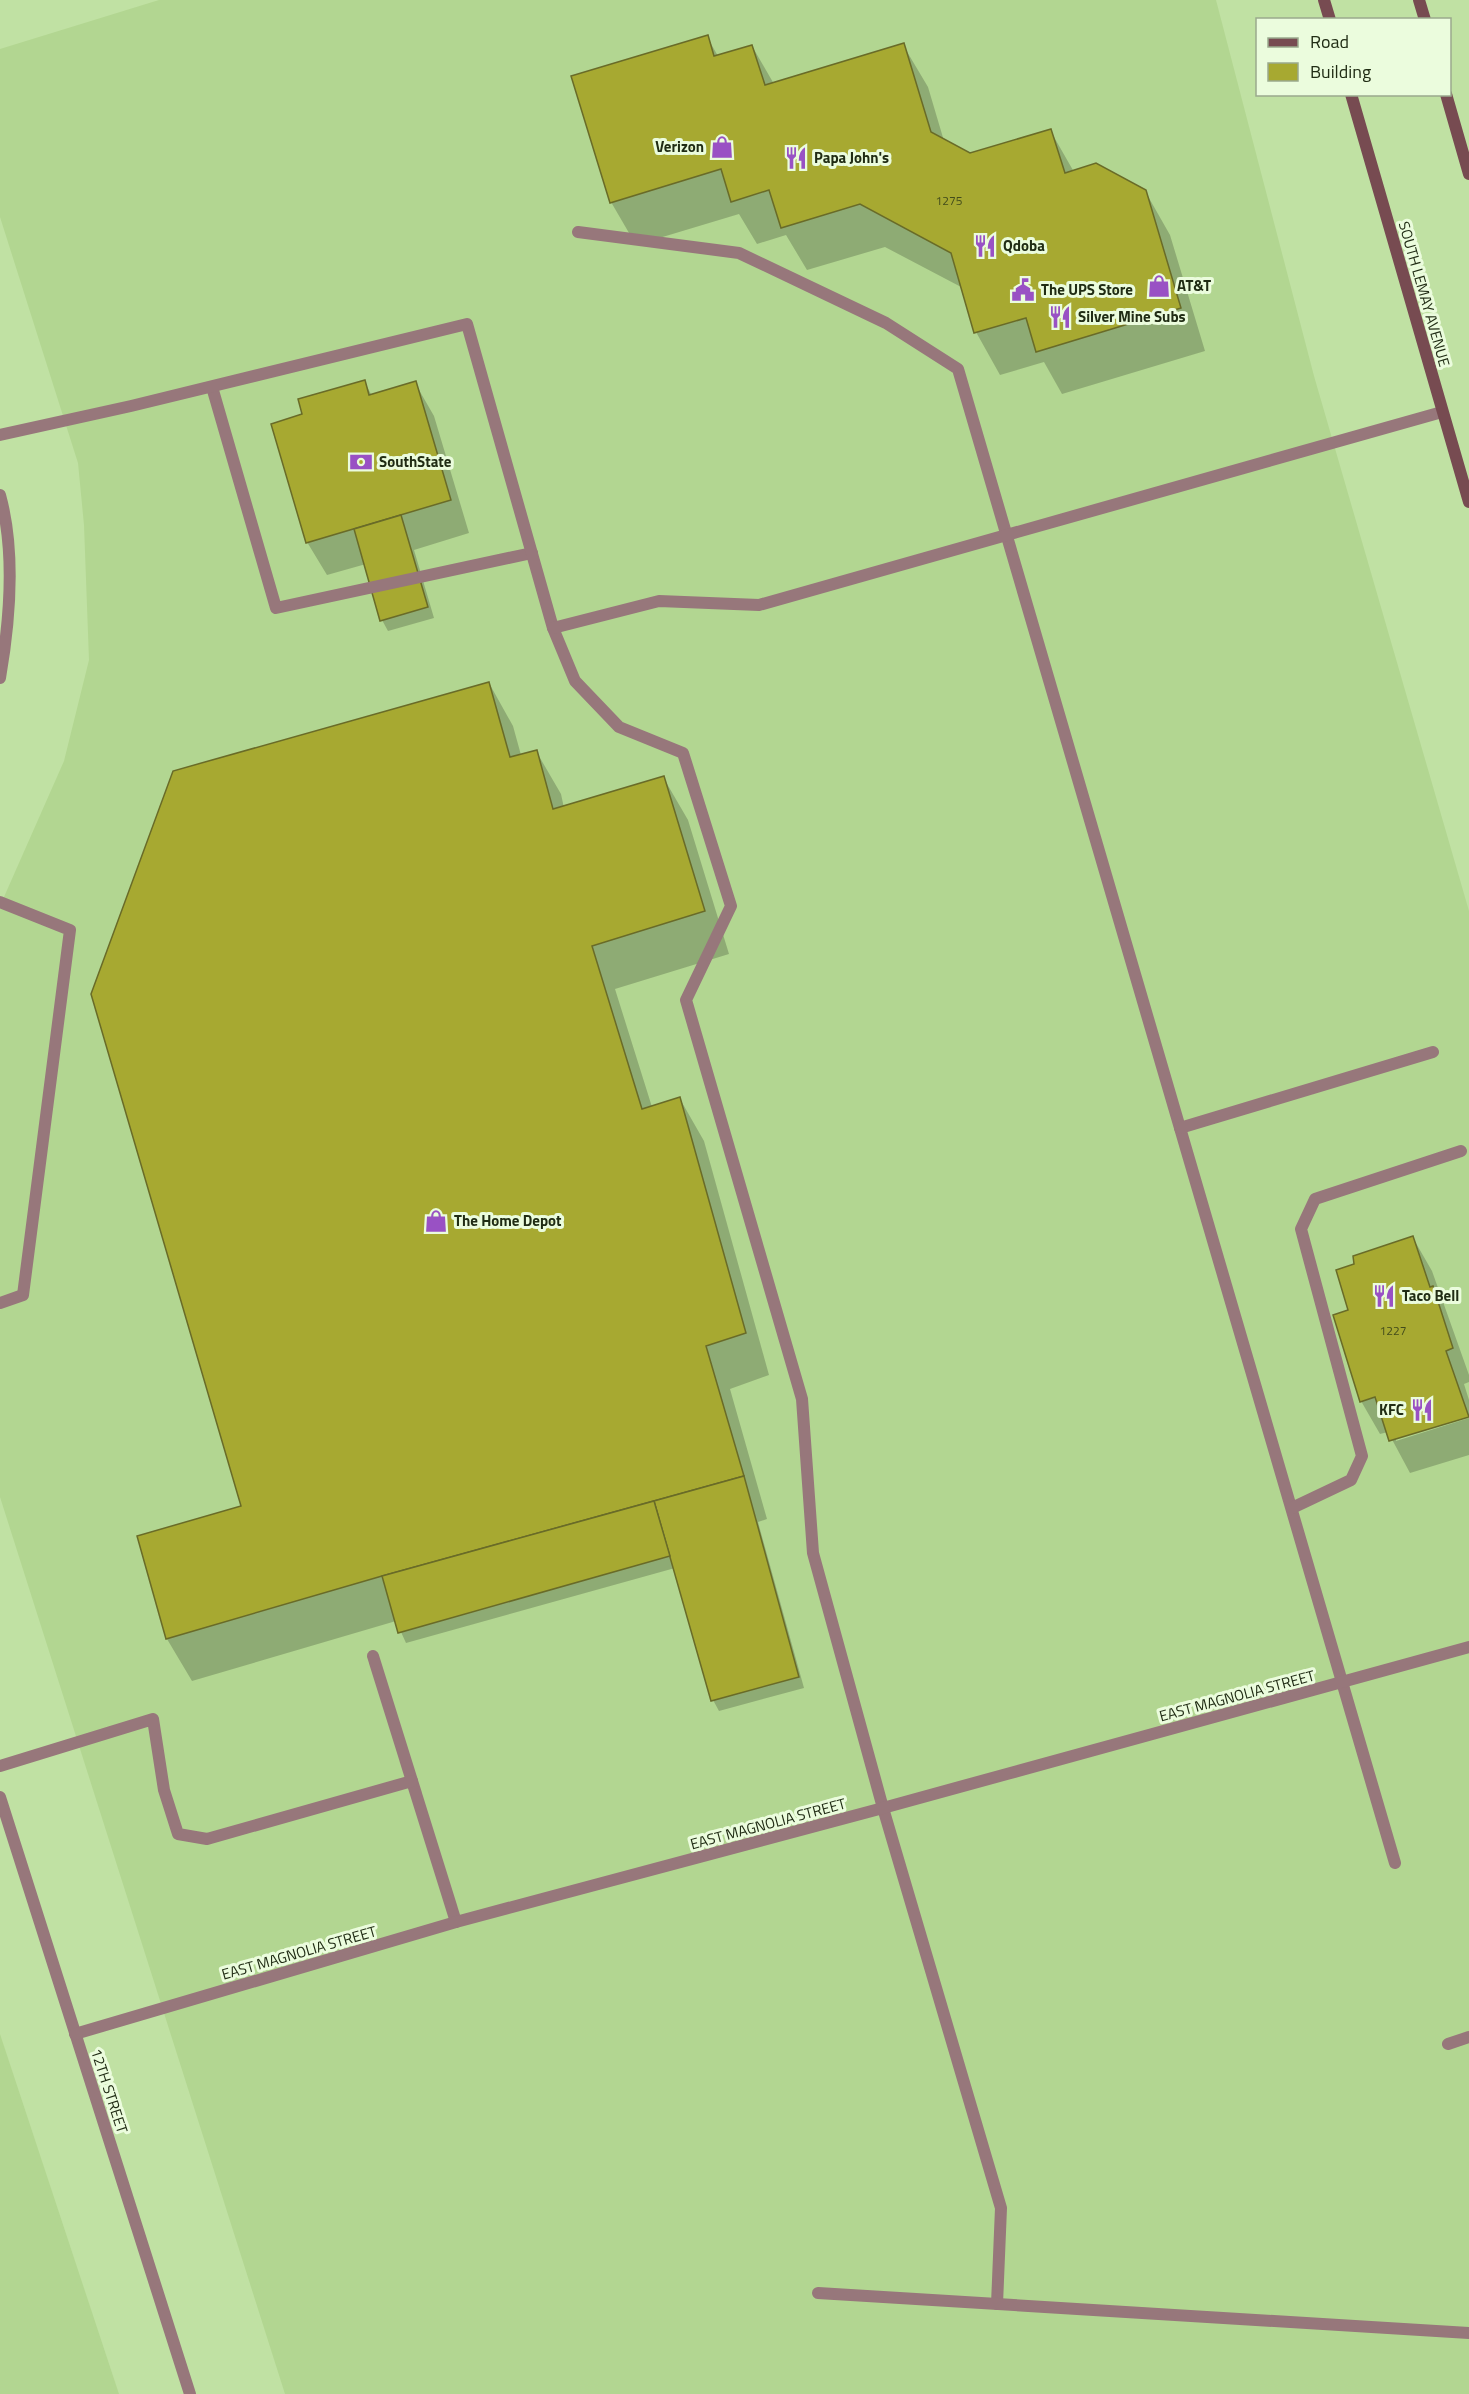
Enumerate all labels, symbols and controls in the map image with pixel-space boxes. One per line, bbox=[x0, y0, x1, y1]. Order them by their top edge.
legend bbox=[1256, 18, 1451, 96]
text: Road bbox=[1310, 28, 1349, 55]
text: Building bbox=[1310, 58, 1371, 85]
shop icon: Verizon bbox=[709, 134, 735, 160]
place label: Verizon bbox=[655, 135, 704, 158]
restaurant icon: Papa John's bbox=[783, 145, 809, 171]
place label: Papa John's bbox=[814, 146, 889, 169]
house number: 1275 bbox=[936, 191, 963, 210]
street label: SOUTH LEMAY AVENUE bbox=[1393, 218, 1456, 369]
restaurant icon: Qdoba bbox=[972, 233, 998, 259]
place label: Qdoba bbox=[1003, 234, 1045, 257]
shop icon: AT&T bbox=[1146, 273, 1172, 299]
place label: AT&T bbox=[1177, 274, 1211, 297]
public building icon: The UPS Store bbox=[1010, 277, 1036, 303]
place label: The UPS Store bbox=[1041, 278, 1133, 301]
restaurant icon: Silver Mine Subs bbox=[1047, 304, 1073, 330]
place label: Silver Mine Subs bbox=[1078, 305, 1186, 328]
bank icon: SouthState bbox=[348, 449, 374, 475]
place label: SouthState bbox=[379, 450, 452, 473]
shop icon: The Home Depot bbox=[423, 1208, 449, 1234]
place label: The Home Depot bbox=[454, 1209, 562, 1232]
restaurant icon: Taco Bell bbox=[1371, 1283, 1397, 1309]
place label: Taco Bell bbox=[1402, 1284, 1459, 1307]
house number: 1227 bbox=[1380, 1321, 1406, 1340]
restaurant icon: KFC bbox=[1409, 1397, 1435, 1423]
place label: KFC bbox=[1379, 1398, 1404, 1421]
street label: EAST MAGNOLIA STREET bbox=[1157, 1664, 1317, 1727]
street label: EAST MAGNOLIA STREET bbox=[688, 1792, 848, 1855]
street label: EAST MAGNOLIA STREET bbox=[219, 1919, 379, 1986]
street label: 12TH STREET bbox=[85, 2046, 134, 2136]

